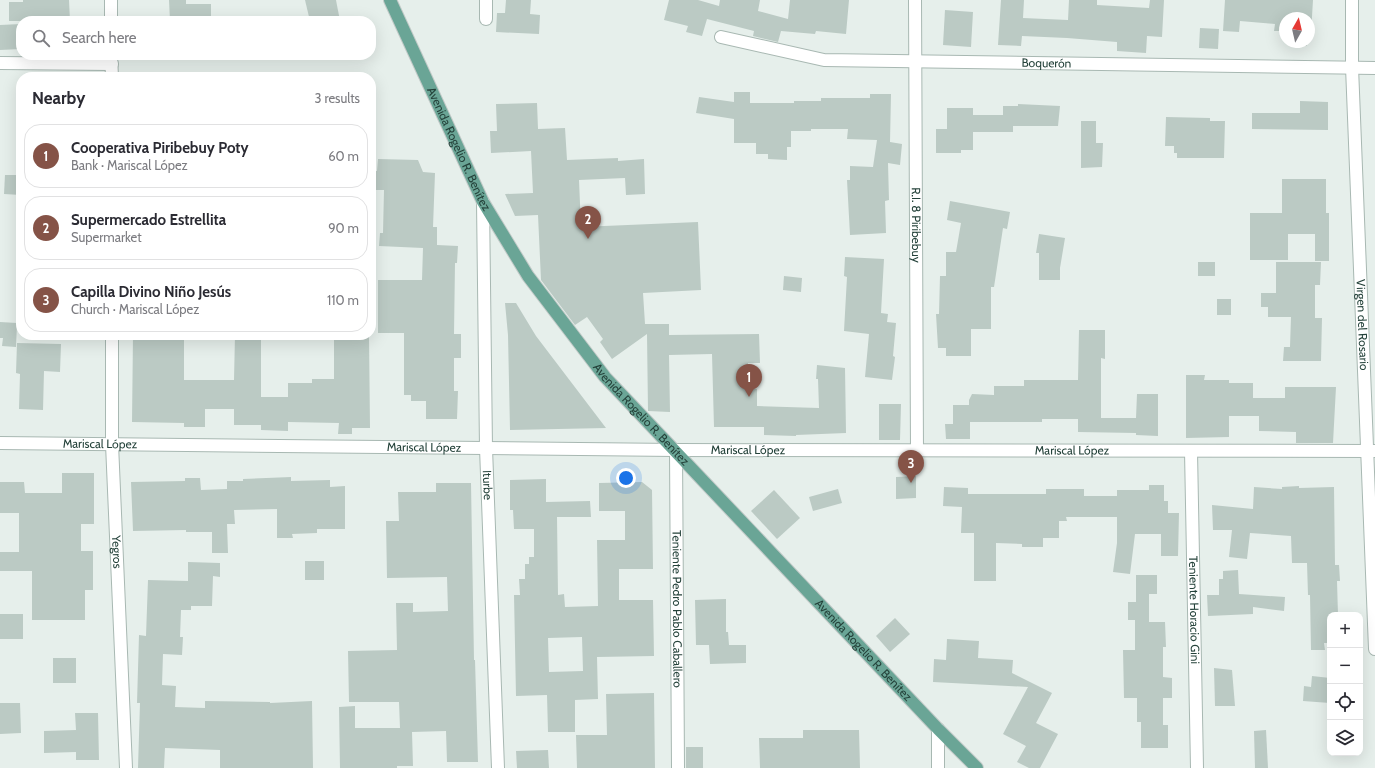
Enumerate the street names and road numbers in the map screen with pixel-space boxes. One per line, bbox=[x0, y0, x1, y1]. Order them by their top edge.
street label: Boquerón bbox=[1021, 55, 1072, 71]
street label: Avenida Rogelio R. Benítez bbox=[424, 84, 495, 214]
street label: R.I. 8 Piribebuy bbox=[909, 187, 924, 263]
street label: Virgen del Rosario bbox=[1353, 279, 1372, 371]
street label: Avenida Rogelio R. Benítez bbox=[590, 360, 693, 469]
street label: Mariscal López bbox=[63, 436, 138, 451]
street label: Mariscal López bbox=[387, 439, 462, 455]
street label: Mariscal López bbox=[711, 442, 786, 457]
street label: Mariscal López bbox=[1035, 443, 1110, 458]
street label: Iturbe bbox=[480, 470, 496, 500]
street label: Teniente Pedro Pablo Caballero bbox=[670, 530, 685, 688]
street label: Yegros bbox=[109, 534, 125, 569]
street label: Teniente Horacio Gini bbox=[1186, 556, 1203, 664]
street label: Avenida Rogelio R. Benítez bbox=[812, 596, 916, 704]

